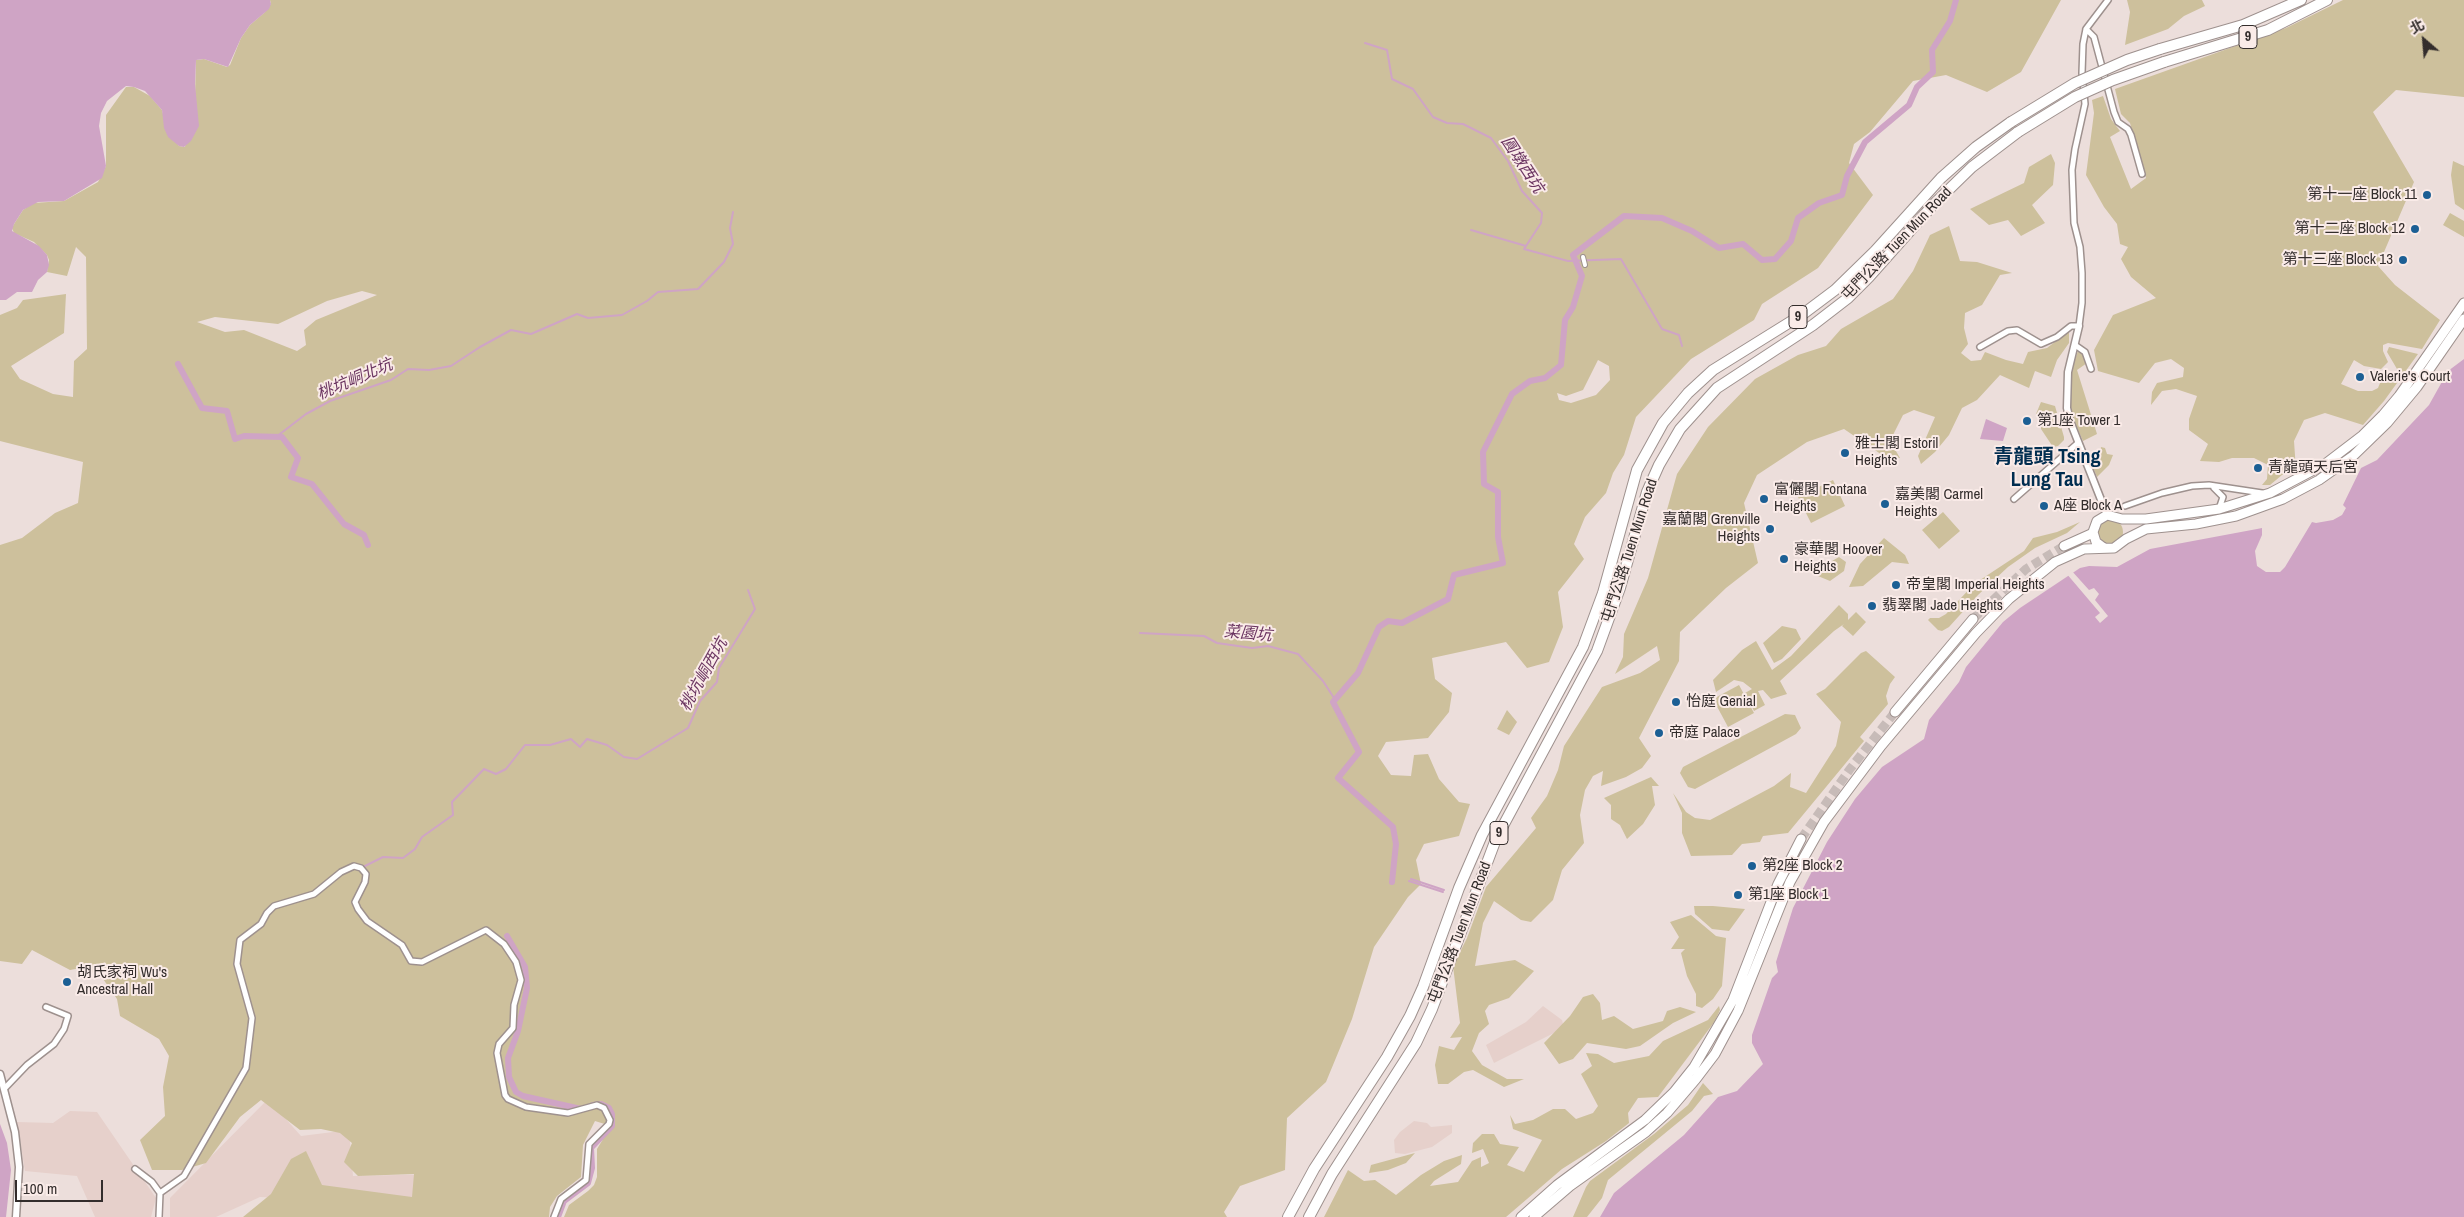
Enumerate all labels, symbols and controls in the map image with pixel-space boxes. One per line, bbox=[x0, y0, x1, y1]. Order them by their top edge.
north arrow bbox=[2399, 15, 2449, 65]
text: 北 bbox=[2407, 15, 2428, 38]
road number: 9 bbox=[2239, 26, 2257, 48]
water label: 圓墩西坑 bbox=[1497, 133, 1547, 197]
street label: 屯門公路 Tuen Mun Road bbox=[1838, 184, 1956, 304]
place label: 第十一座 Block 11 bbox=[2307, 186, 2417, 204]
marker: 第十一座 Block 11 bbox=[2421, 189, 2433, 201]
place label: 第十二座 Block 12 bbox=[2294, 220, 2405, 238]
marker: 第十二座 Block 12 bbox=[2409, 223, 2421, 235]
place label: 第十三座 Block 13 bbox=[2282, 251, 2393, 269]
marker: 第十三座 Block 13 bbox=[2397, 254, 2409, 266]
road number: 9 bbox=[1789, 306, 1807, 328]
water label: 桃坑峒北坑 bbox=[314, 356, 396, 404]
place label: Valerie's Court bbox=[2370, 368, 2450, 386]
marker: Valerie's Court bbox=[2354, 371, 2366, 383]
place label: 第1座 Tower 1 bbox=[2037, 412, 2120, 430]
marker: 第1座 Tower 1 bbox=[2021, 415, 2033, 427]
place label: 雅士閣 Estoril Heights bbox=[1855, 435, 1938, 470]
district label: 青龍頭 Tsing Lung Tau bbox=[1993, 446, 2101, 493]
marker: 雅士閣 Estoril Heights bbox=[1839, 447, 1851, 459]
place label: 青龍頭天后宮 bbox=[2268, 459, 2358, 477]
marker: 青龍頭天后宮 bbox=[2252, 462, 2264, 474]
street label: 屯門公路 Tuen Mun Road bbox=[1598, 477, 1662, 625]
place label: 富儷閣 Fontana Heights bbox=[1774, 481, 1867, 516]
place label: 嘉美閣 Carmel Heights bbox=[1895, 486, 1983, 521]
marker: 富儷閣 Fontana Heights bbox=[1758, 493, 1770, 505]
place label: A座 Block A bbox=[2054, 497, 2122, 515]
marker: 嘉美閣 Carmel Heights bbox=[1879, 498, 1891, 510]
marker: A座 Block A bbox=[2038, 500, 2050, 512]
place label: 嘉蘭閣 Grenville Heights bbox=[1662, 511, 1760, 546]
marker: 嘉蘭閣 Grenville Heights bbox=[1764, 523, 1776, 535]
place label: 豪華閣 Hoover Heights bbox=[1794, 541, 1882, 576]
marker: 豪華閣 Hoover Heights bbox=[1778, 553, 1790, 565]
place label: 帝皇閣 Imperial Heights bbox=[1906, 576, 2045, 594]
marker: 帝皇閣 Imperial Heights bbox=[1890, 579, 1902, 591]
place label: 翡翠閣 Jade Heights bbox=[1882, 597, 2003, 615]
marker: 翡翠閣 Jade Heights bbox=[1866, 600, 1878, 612]
water label: 菜園坑 bbox=[1223, 622, 1273, 646]
water label: 桃坑峒西坑 bbox=[676, 635, 732, 715]
place label: 怡庭 Genial bbox=[1686, 693, 1756, 711]
marker: 怡庭 Genial bbox=[1670, 696, 1682, 708]
place label: 帝庭 Palace bbox=[1669, 724, 1740, 742]
marker: 帝庭 Palace bbox=[1653, 727, 1665, 739]
road number: 9 bbox=[1490, 821, 1508, 844]
place label: 第2座 Block 2 bbox=[1762, 857, 1843, 875]
street label: 屯門公路 Tuen Mun Road bbox=[1425, 859, 1495, 1007]
marker: 第2座 Block 2 bbox=[1746, 860, 1758, 872]
place label: 第1座 Block 1 bbox=[1748, 886, 1829, 904]
marker: 第1座 Block 1 bbox=[1732, 889, 1744, 901]
place label: 胡氏家祠 Wu's Ancestral Hall bbox=[77, 964, 167, 999]
marker: 胡氏家祠 Wu's Ancestral Hall bbox=[61, 976, 73, 988]
scale bar bbox=[18, 1170, 105, 1202]
text: 100 m bbox=[23, 1178, 57, 1199]

